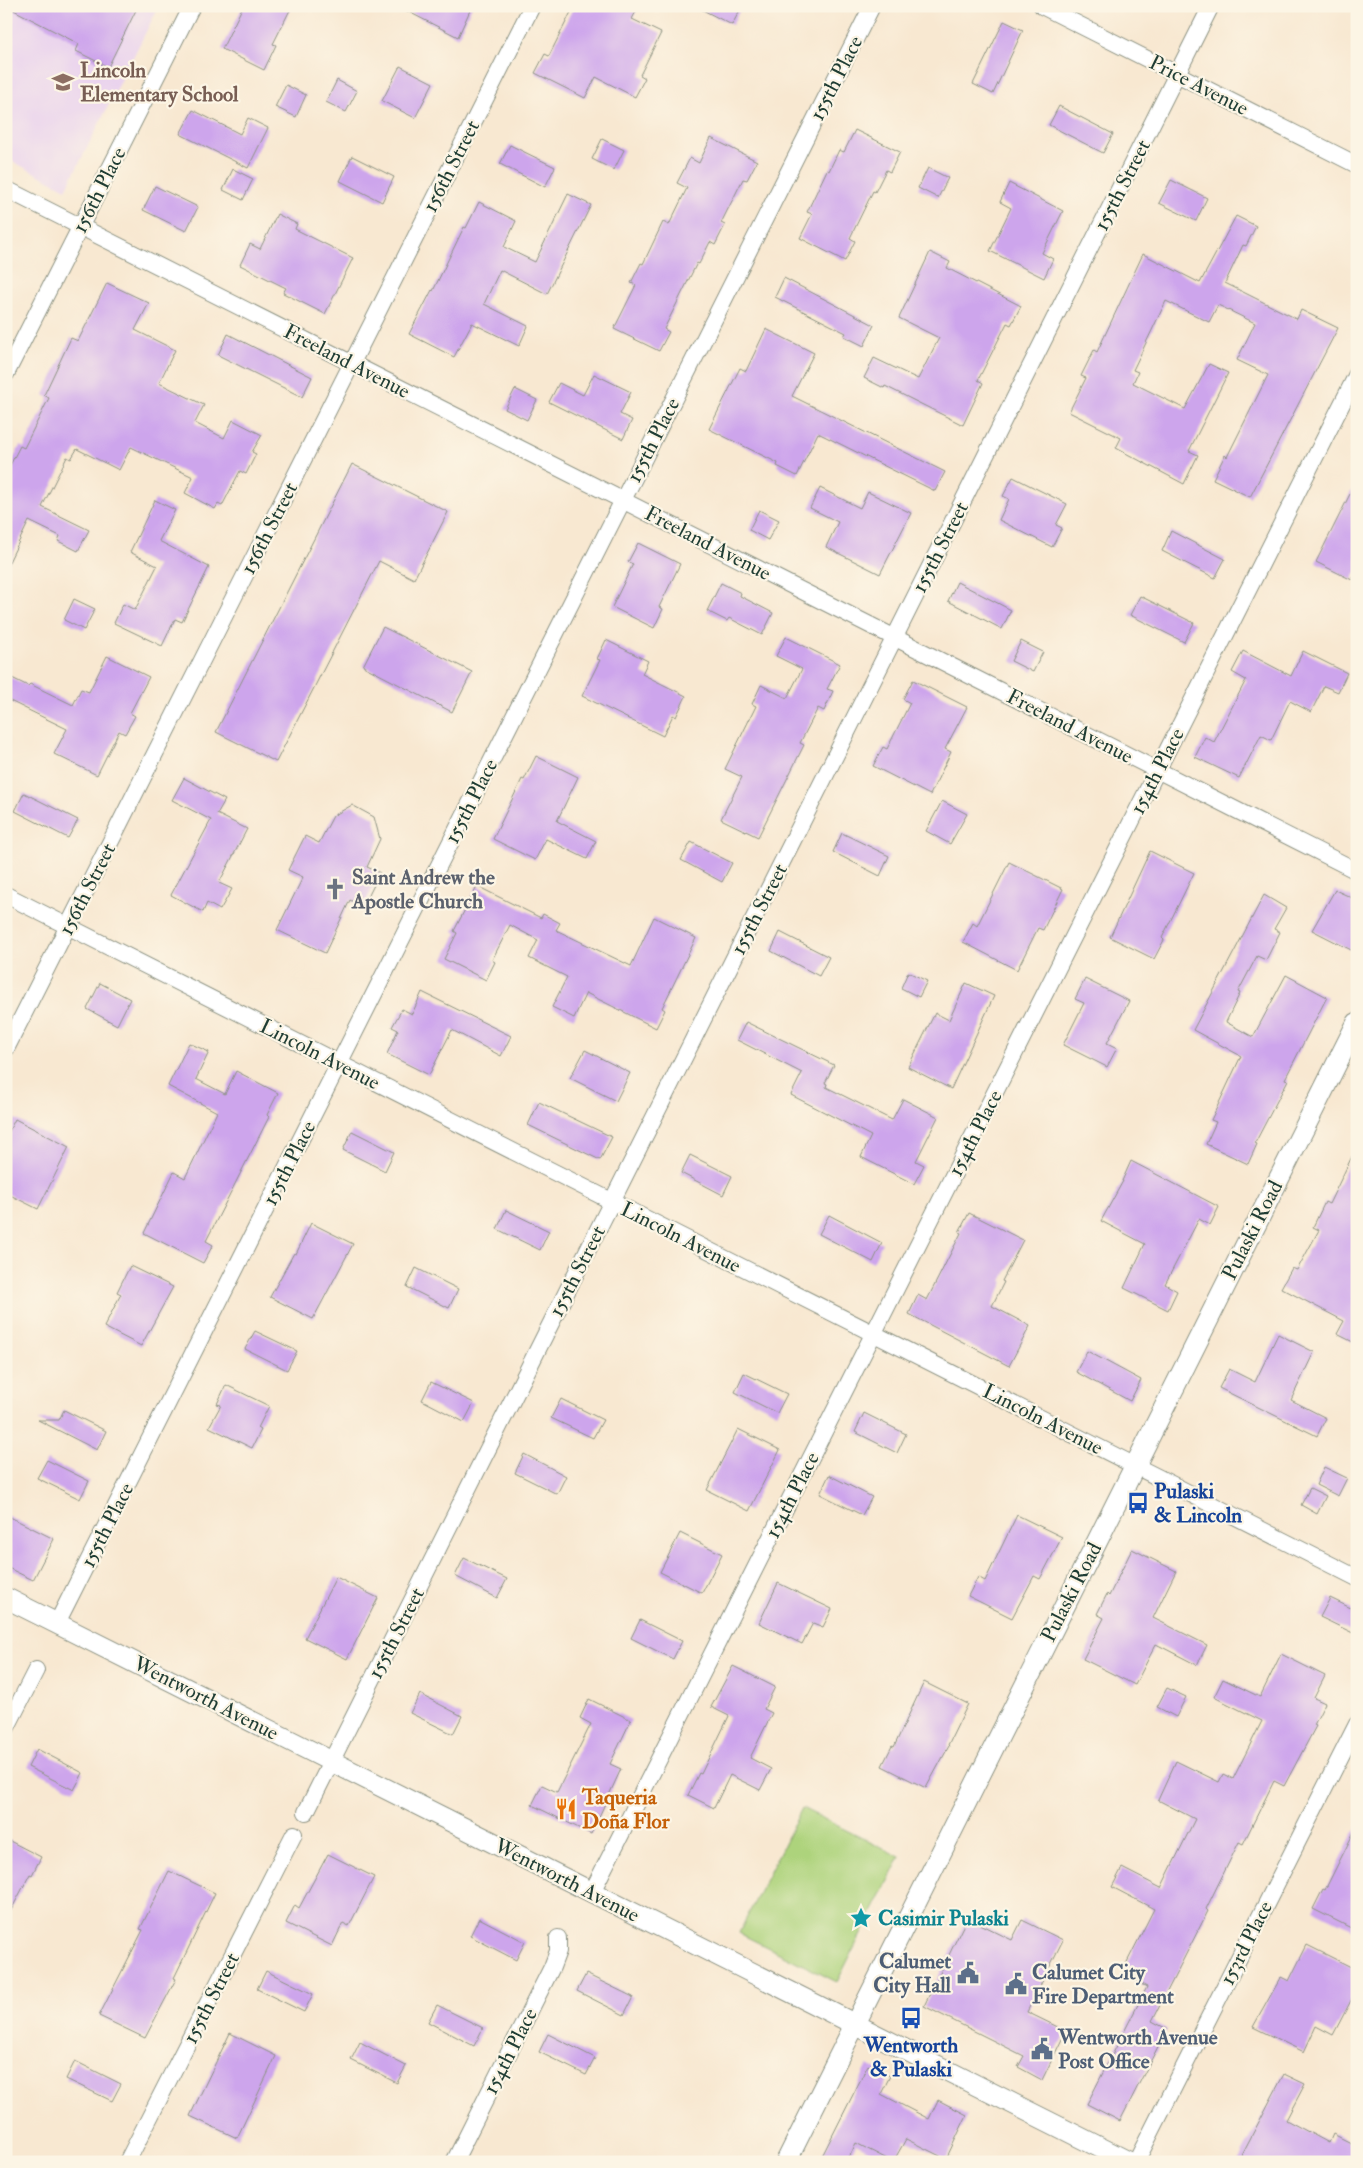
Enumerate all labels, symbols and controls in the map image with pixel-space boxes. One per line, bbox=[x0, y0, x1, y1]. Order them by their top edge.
street label: 155th Place bbox=[804, 31, 869, 125]
street label: Price Avenue bbox=[1145, 49, 1253, 122]
place label: Lincoln Elementary School bbox=[80, 57, 239, 108]
school or university icon: Lincoln Elementary School bbox=[50, 69, 76, 95]
street label: 156th Street bbox=[417, 115, 486, 217]
street label: 155th Street bbox=[1088, 135, 1157, 235]
street label: 156th Place bbox=[66, 142, 133, 238]
street label: Freeland Avenue bbox=[279, 318, 415, 405]
street label: 155th Place bbox=[621, 393, 686, 487]
street label: 156th Street bbox=[235, 477, 304, 579]
street label: 155th Street bbox=[906, 497, 975, 597]
street label: Freeland Avenue bbox=[640, 500, 776, 587]
street label: Freeland Avenue bbox=[1002, 683, 1138, 770]
street label: 154th Place bbox=[1124, 723, 1191, 819]
street label: 155th Place bbox=[439, 754, 504, 848]
street label: 156th Street bbox=[53, 838, 122, 940]
street label: 155th Street bbox=[725, 859, 794, 959]
place label: Saint Andrew the Apostle Church bbox=[351, 864, 495, 915]
church icon: Saint Andrew the Apostle Church bbox=[322, 876, 348, 902]
street label: Lincoln Avenue bbox=[255, 1013, 385, 1096]
street label: 154th Place bbox=[942, 1085, 1009, 1181]
street label: 155th Place bbox=[257, 1116, 322, 1210]
street label: Pulaski Road bbox=[1216, 1175, 1289, 1285]
street label: Lincoln Avenue bbox=[616, 1196, 746, 1279]
street label: 155th Street bbox=[543, 1221, 612, 1321]
street label: Lincoln Avenue bbox=[978, 1378, 1108, 1461]
street label: 154th Place bbox=[759, 1447, 826, 1543]
street label: 155th Place bbox=[75, 1478, 140, 1572]
place label: Pulaski & Lincoln bbox=[1154, 1478, 1242, 1529]
bus stop icon: Pulaski & Lincoln bbox=[1125, 1490, 1151, 1516]
street label: Pulaski Road bbox=[1035, 1537, 1108, 1647]
street label: 155th Street bbox=[362, 1583, 431, 1683]
street label: Wentworth Avenue bbox=[128, 1650, 283, 1747]
place label: Taqueria Doña Flor bbox=[581, 1784, 671, 1835]
restaurant icon: Taqueria Doña Flor bbox=[553, 1796, 579, 1822]
street label: Wentworth Avenue bbox=[489, 1832, 644, 1929]
street label: 153rd Place bbox=[1214, 1896, 1279, 1990]
place icon: Casimir Pulaski bbox=[848, 1905, 874, 1931]
place label: Casimir Pulaski bbox=[878, 1905, 1009, 1932]
street label: 155th Street bbox=[177, 1948, 246, 2048]
place label: Calumet City Hall bbox=[873, 1948, 952, 1999]
place label: Calumet City Fire Department bbox=[1032, 1959, 1174, 2010]
public building icon: Calumet City Hall bbox=[955, 1960, 981, 1986]
public building icon: Calumet City Fire Department bbox=[1003, 1971, 1029, 1997]
street label: 154th Place bbox=[477, 2003, 544, 2099]
bus stop icon: Wentworth & Pulaski bbox=[898, 2005, 924, 2031]
place label: Wentworth Avenue Post Office bbox=[1057, 2024, 1218, 2075]
place label: Wentworth & Pulaski bbox=[863, 2032, 958, 2083]
public building icon: Wentworth Avenue Post Office bbox=[1029, 2036, 1055, 2062]

